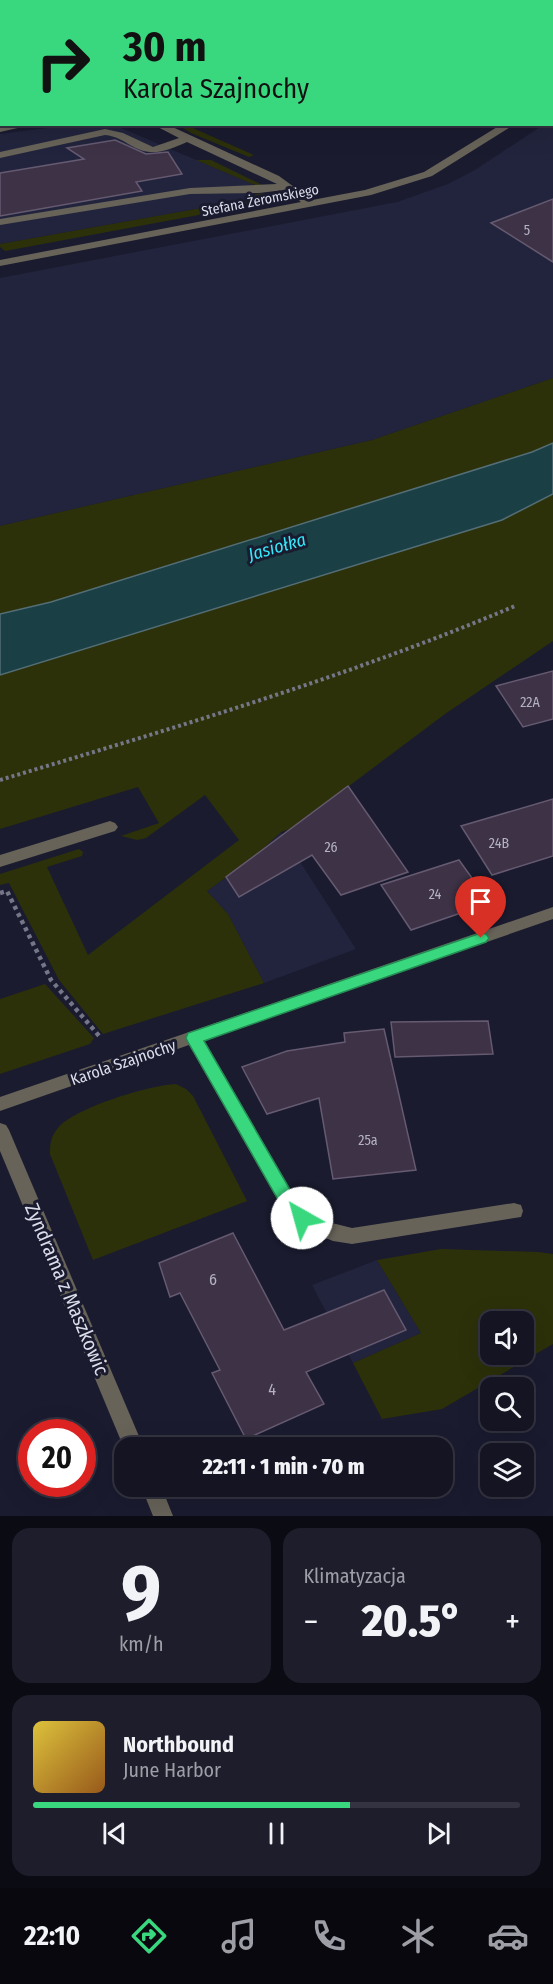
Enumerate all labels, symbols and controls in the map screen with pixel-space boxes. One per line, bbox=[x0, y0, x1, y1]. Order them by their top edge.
text: 30 m bbox=[123, 22, 207, 72]
icon: right bbox=[24, 24, 102, 102]
text: Karola Szajnochy bbox=[123, 73, 309, 105]
street label: Stefana Żeromskiego bbox=[200, 181, 320, 220]
house number: 5 bbox=[524, 222, 530, 239]
water label: Jasiołka bbox=[245, 528, 308, 566]
house number: 22A bbox=[520, 694, 540, 711]
house number: 24B bbox=[489, 835, 510, 852]
house number: 26 bbox=[324, 839, 338, 856]
pin bbox=[455, 876, 506, 938]
icon: arrive bbox=[464, 885, 497, 918]
house number: 24 bbox=[429, 886, 442, 903]
street label: Karola Szajnochy bbox=[68, 1035, 179, 1089]
house number: 25a bbox=[358, 1132, 378, 1149]
position arrow bbox=[270, 1186, 334, 1250]
street label: Zyndrama z Maszkowic bbox=[20, 1199, 114, 1379]
house number: 6 bbox=[209, 1270, 217, 1289]
map controls bbox=[480, 1311, 534, 1497]
button: sound bbox=[480, 1311, 534, 1365]
button: search bbox=[480, 1377, 534, 1431]
house number: 4 bbox=[268, 1380, 276, 1399]
speed limit sign: 20 bbox=[18, 1419, 96, 1497]
button: layers bbox=[480, 1443, 534, 1497]
text: 22:11 · 1 min · 70 m bbox=[202, 1453, 365, 1480]
text: 9 bbox=[121, 1546, 161, 1640]
text: Klimatyzacja bbox=[304, 1564, 406, 1588]
text: 20.5° bbox=[362, 1594, 462, 1648]
text: − bbox=[304, 1602, 318, 1642]
text: + bbox=[505, 1602, 520, 1642]
text: km/h bbox=[119, 1632, 164, 1656]
text: Northbound bbox=[123, 1731, 234, 1758]
text: June Harbor bbox=[123, 1758, 221, 1782]
icon: previous bbox=[98, 1817, 131, 1850]
icon: pause bbox=[260, 1817, 293, 1850]
icon: next bbox=[422, 1817, 455, 1850]
icon: directions bbox=[128, 1915, 170, 1957]
icon: music bbox=[218, 1915, 260, 1957]
icon: phone bbox=[308, 1915, 350, 1957]
icon: climate bbox=[397, 1915, 439, 1957]
icon: car bbox=[487, 1915, 529, 1957]
text: 22:10 bbox=[24, 1920, 80, 1952]

